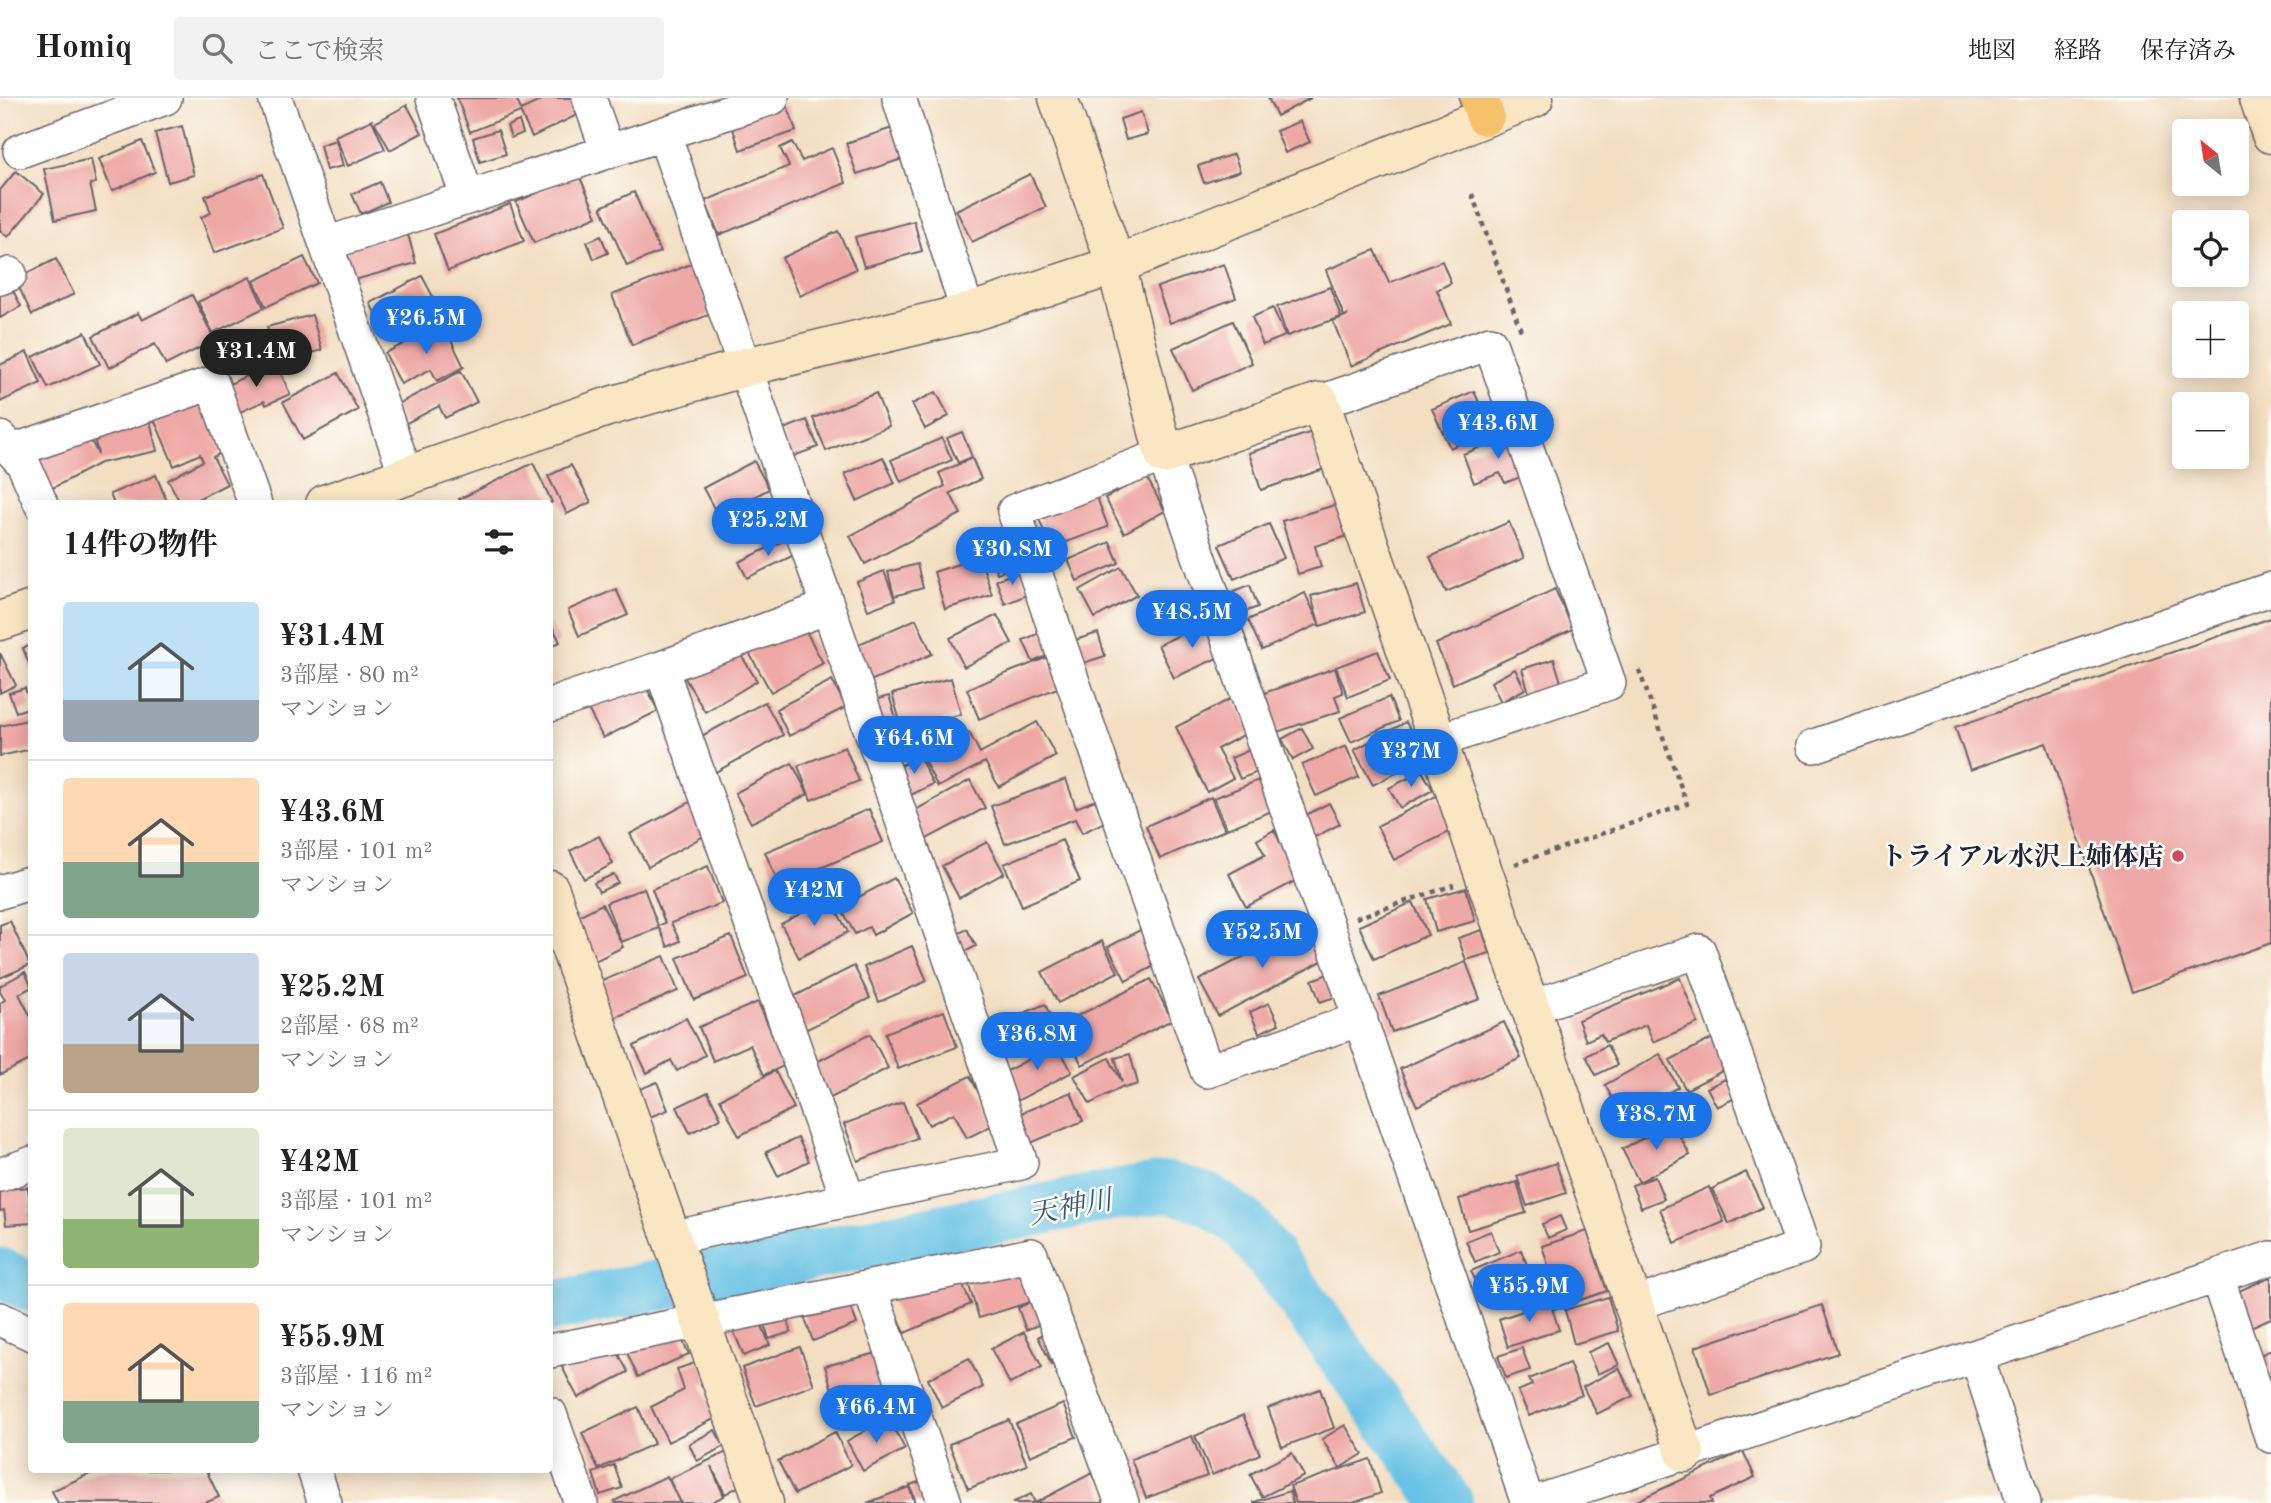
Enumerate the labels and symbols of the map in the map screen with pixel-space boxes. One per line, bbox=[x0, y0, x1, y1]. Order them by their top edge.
north arrow bbox=[2172, 119, 2249, 196]
pin: ¥26.5M bbox=[369, 296, 483, 356]
pin: ¥31.4M bbox=[199, 330, 313, 389]
pin: ¥43.6M bbox=[1441, 402, 1555, 461]
pin: ¥25.2M bbox=[711, 498, 825, 558]
pin: ¥30.8M bbox=[955, 528, 1069, 587]
pin: ¥48.5M bbox=[1135, 590, 1249, 650]
pin: ¥64.6M bbox=[857, 716, 971, 776]
pin: ¥37M bbox=[1370, 730, 1452, 789]
place label: トライアル水沢上姉体店 bbox=[1881, 842, 2164, 871]
marker: トライアル水沢上姉体店 bbox=[2170, 848, 2186, 864]
pin: ¥42M bbox=[773, 868, 855, 928]
pin: ¥52.5M bbox=[1205, 910, 1319, 970]
pin: ¥36.8M bbox=[980, 1012, 1094, 1072]
pin: ¥38.7M bbox=[1599, 1093, 1713, 1152]
water label: 天神川 bbox=[1026, 1184, 1117, 1231]
pin: ¥55.9M bbox=[1472, 1264, 1586, 1324]
pin: ¥66.4M bbox=[819, 1386, 933, 1445]

